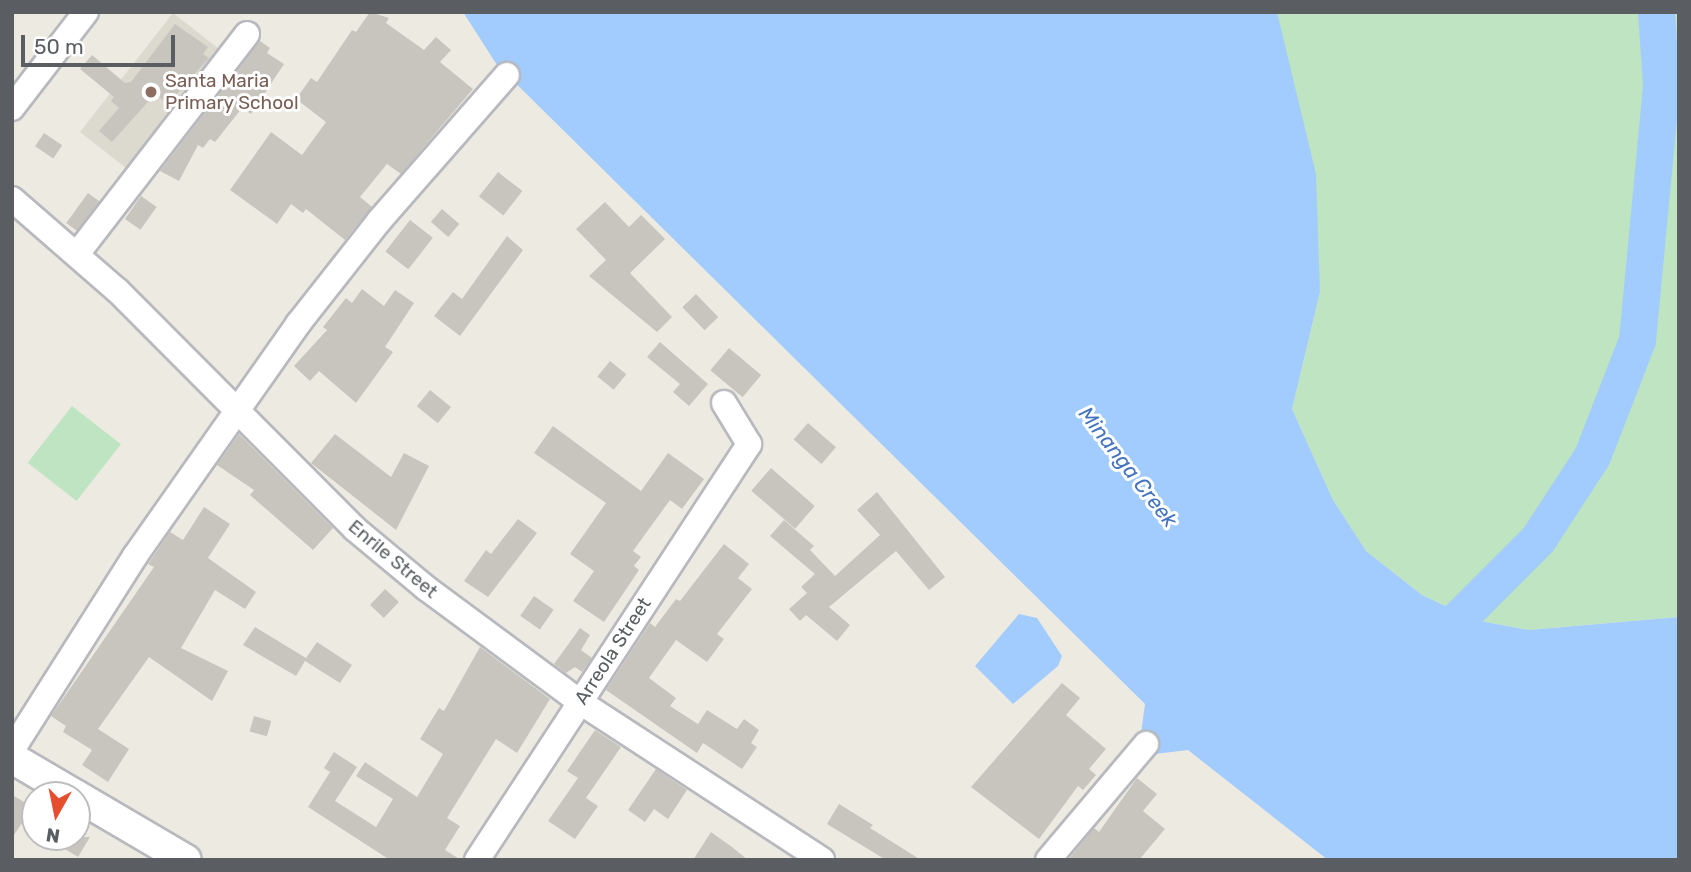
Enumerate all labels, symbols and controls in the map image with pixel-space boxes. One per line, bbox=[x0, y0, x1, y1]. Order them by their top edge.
scale bar bbox=[24, 21, 178, 65]
text: 50 m bbox=[34, 34, 84, 59]
place label: Santa Maria Primary School bbox=[165, 70, 299, 114]
marker: Santa Maria Primary School bbox=[143, 84, 159, 100]
water label: Minanga Creek bbox=[1073, 402, 1183, 532]
street label: Enrile Street bbox=[344, 515, 442, 603]
street label: Arreola Street bbox=[570, 593, 656, 709]
north arrow bbox=[21, 781, 91, 851]
text: N bbox=[44, 823, 62, 848]

